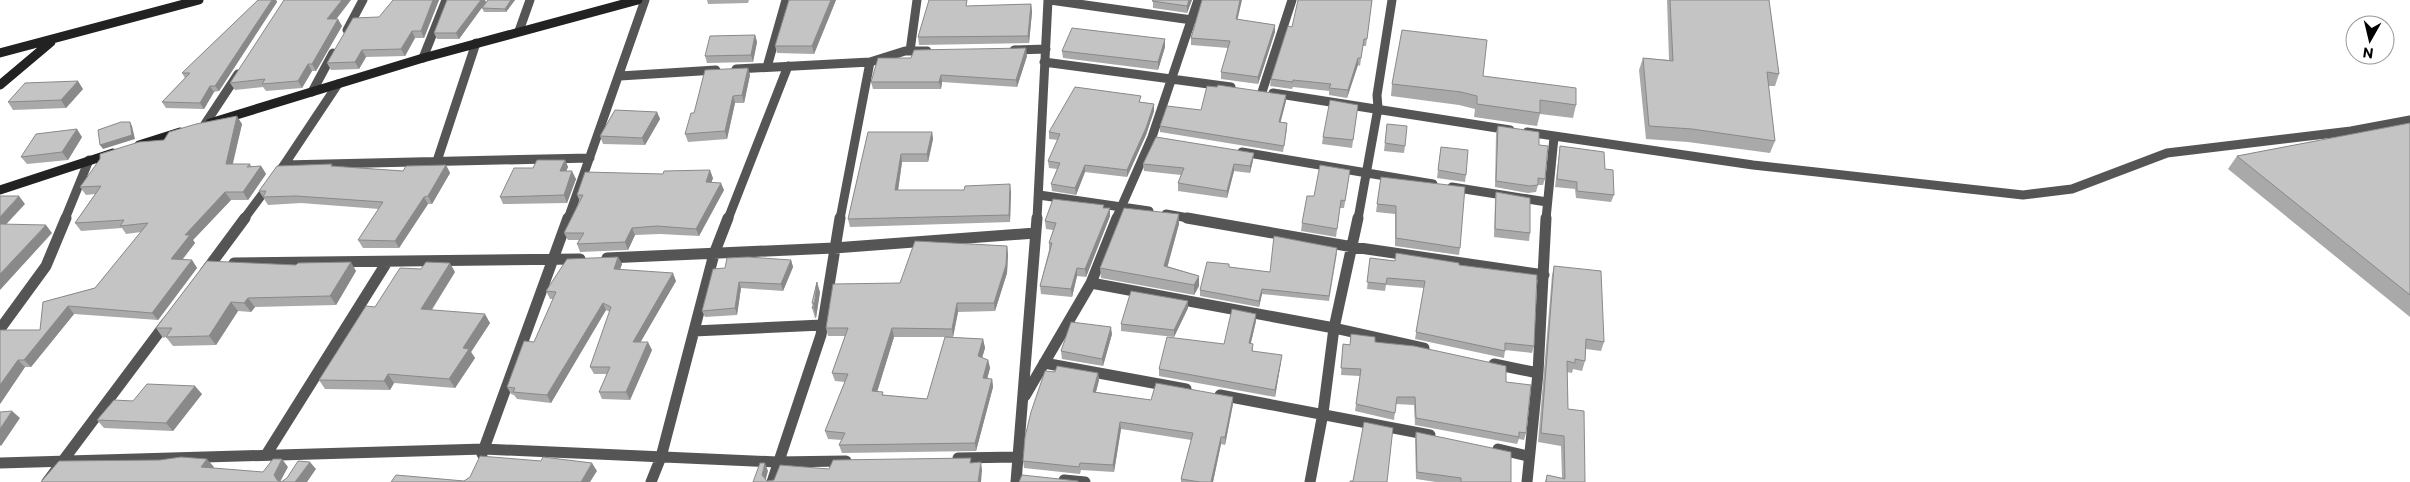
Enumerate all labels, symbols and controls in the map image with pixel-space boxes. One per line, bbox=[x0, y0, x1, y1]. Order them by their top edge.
north arrow bbox=[2345, 15, 2395, 65]
text: N bbox=[2362, 44, 2375, 63]

